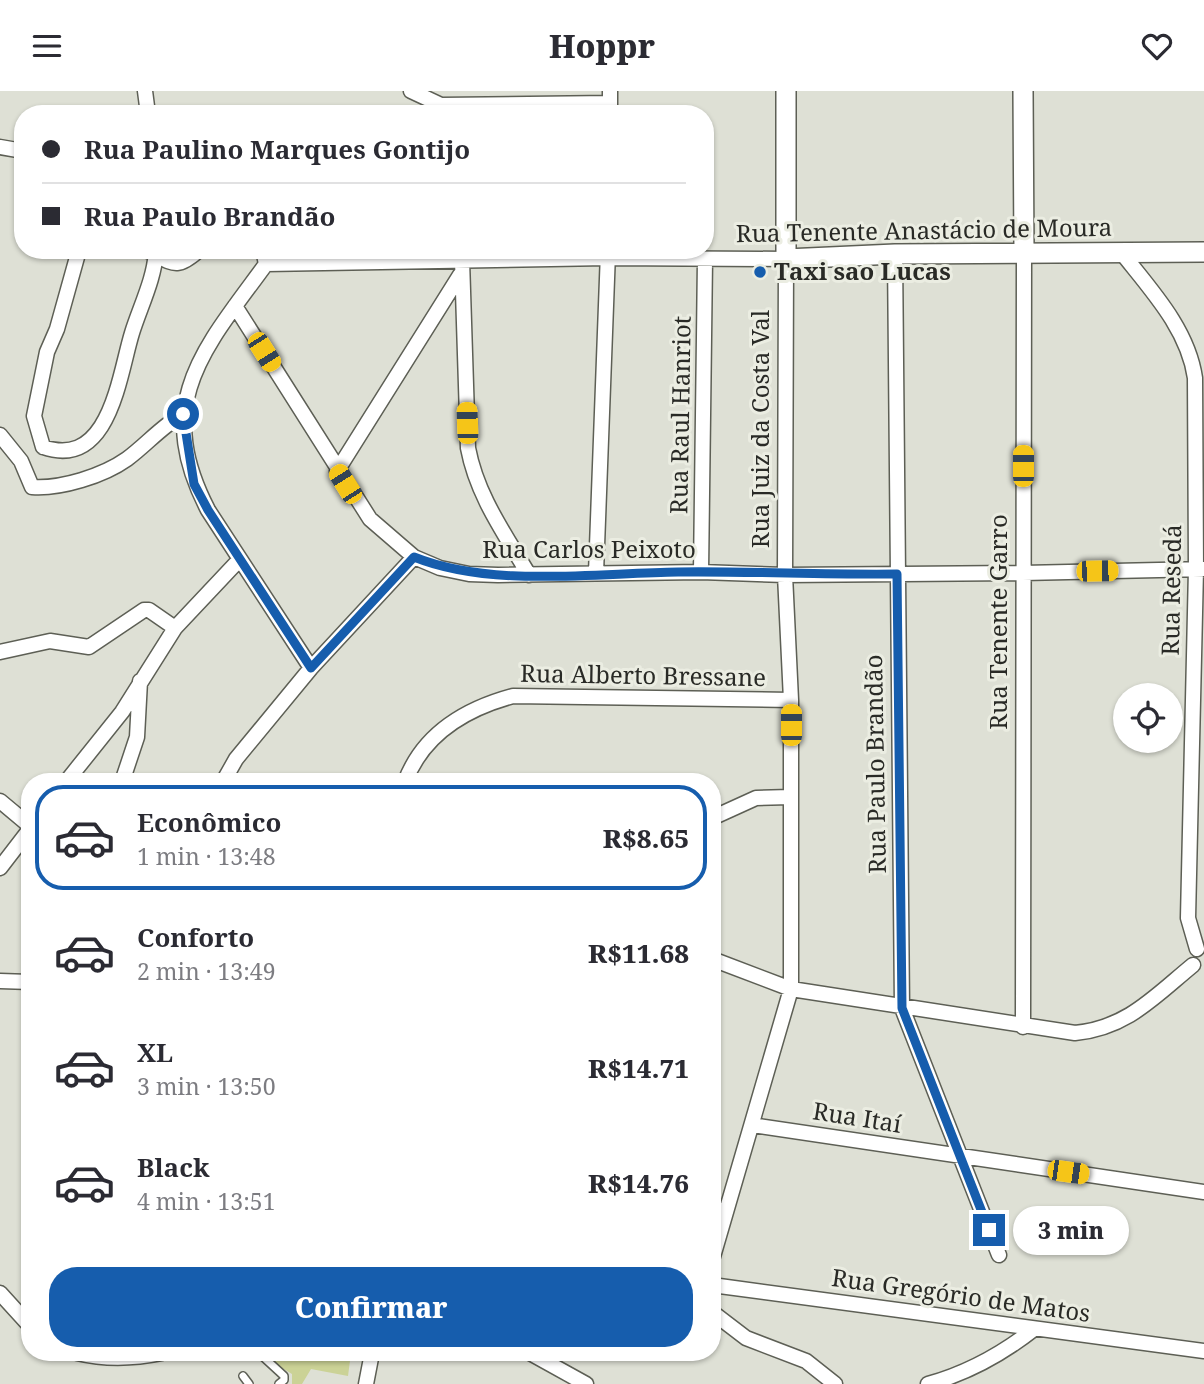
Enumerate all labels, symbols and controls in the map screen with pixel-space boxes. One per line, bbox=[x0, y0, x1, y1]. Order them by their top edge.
text: Hoppr bbox=[549, 24, 655, 67]
icon: menu bbox=[28, 27, 66, 65]
icon: heart bbox=[1138, 27, 1176, 65]
text: Rua Paulino Marques Gontijo bbox=[84, 131, 470, 167]
text: Rua Paulo Brandão bbox=[84, 198, 336, 234]
street label: Rua Tenente Anastácio de Moura bbox=[735, 210, 1112, 249]
place label: Taxi sao Lucas bbox=[774, 254, 951, 287]
marker: Taxi sao Lucas bbox=[752, 264, 768, 280]
street label: Rua Juiz da Costa Val bbox=[743, 309, 776, 548]
street label: Rua Raul Hanriot bbox=[661, 316, 698, 514]
car bbox=[244, 329, 285, 375]
route start bbox=[167, 398, 199, 430]
car bbox=[456, 402, 479, 444]
car bbox=[1013, 445, 1034, 487]
car bbox=[325, 461, 366, 507]
street label: Rua Tenente Garro bbox=[981, 514, 1014, 730]
street label: Rua Resedá bbox=[1153, 524, 1188, 656]
street label: Rua Carlos Peixoto bbox=[482, 532, 696, 565]
car bbox=[1076, 560, 1119, 582]
street label: Rua Paulo Brandão bbox=[856, 654, 893, 874]
street label: Rua Alberto Bressane bbox=[520, 656, 766, 693]
map controls bbox=[1113, 683, 1183, 753]
button: locate bbox=[1113, 683, 1183, 753]
car bbox=[781, 704, 802, 746]
text: Econômico bbox=[137, 804, 281, 840]
icon: car bbox=[53, 806, 116, 869]
text: R$8.65 bbox=[603, 820, 689, 856]
text: 1 min · 13:48 bbox=[137, 840, 275, 872]
text: Conforto bbox=[137, 919, 254, 955]
icon: car bbox=[53, 921, 116, 984]
text: R$11.68 bbox=[588, 935, 689, 971]
text: 2 min · 13:49 bbox=[137, 955, 275, 987]
text: XL bbox=[137, 1034, 173, 1070]
icon: car bbox=[53, 1036, 116, 1099]
text: R$14.71 bbox=[588, 1050, 689, 1086]
text: 3 min · 13:50 bbox=[137, 1070, 275, 1102]
street label: Rua Itaí bbox=[811, 1093, 904, 1140]
text: Black bbox=[137, 1149, 210, 1185]
icon: car bbox=[53, 1151, 116, 1214]
car bbox=[1046, 1159, 1091, 1185]
text: R$14.76 bbox=[588, 1165, 689, 1201]
text: 4 min · 13:51 bbox=[137, 1185, 275, 1217]
callout: 3 min bbox=[1014, 1205, 1129, 1255]
route end bbox=[973, 1214, 1005, 1246]
text: 3 min bbox=[1038, 1214, 1104, 1246]
street label: Rua Gregório de Matos bbox=[830, 1260, 1093, 1329]
button: Confirmar bbox=[49, 1267, 693, 1347]

